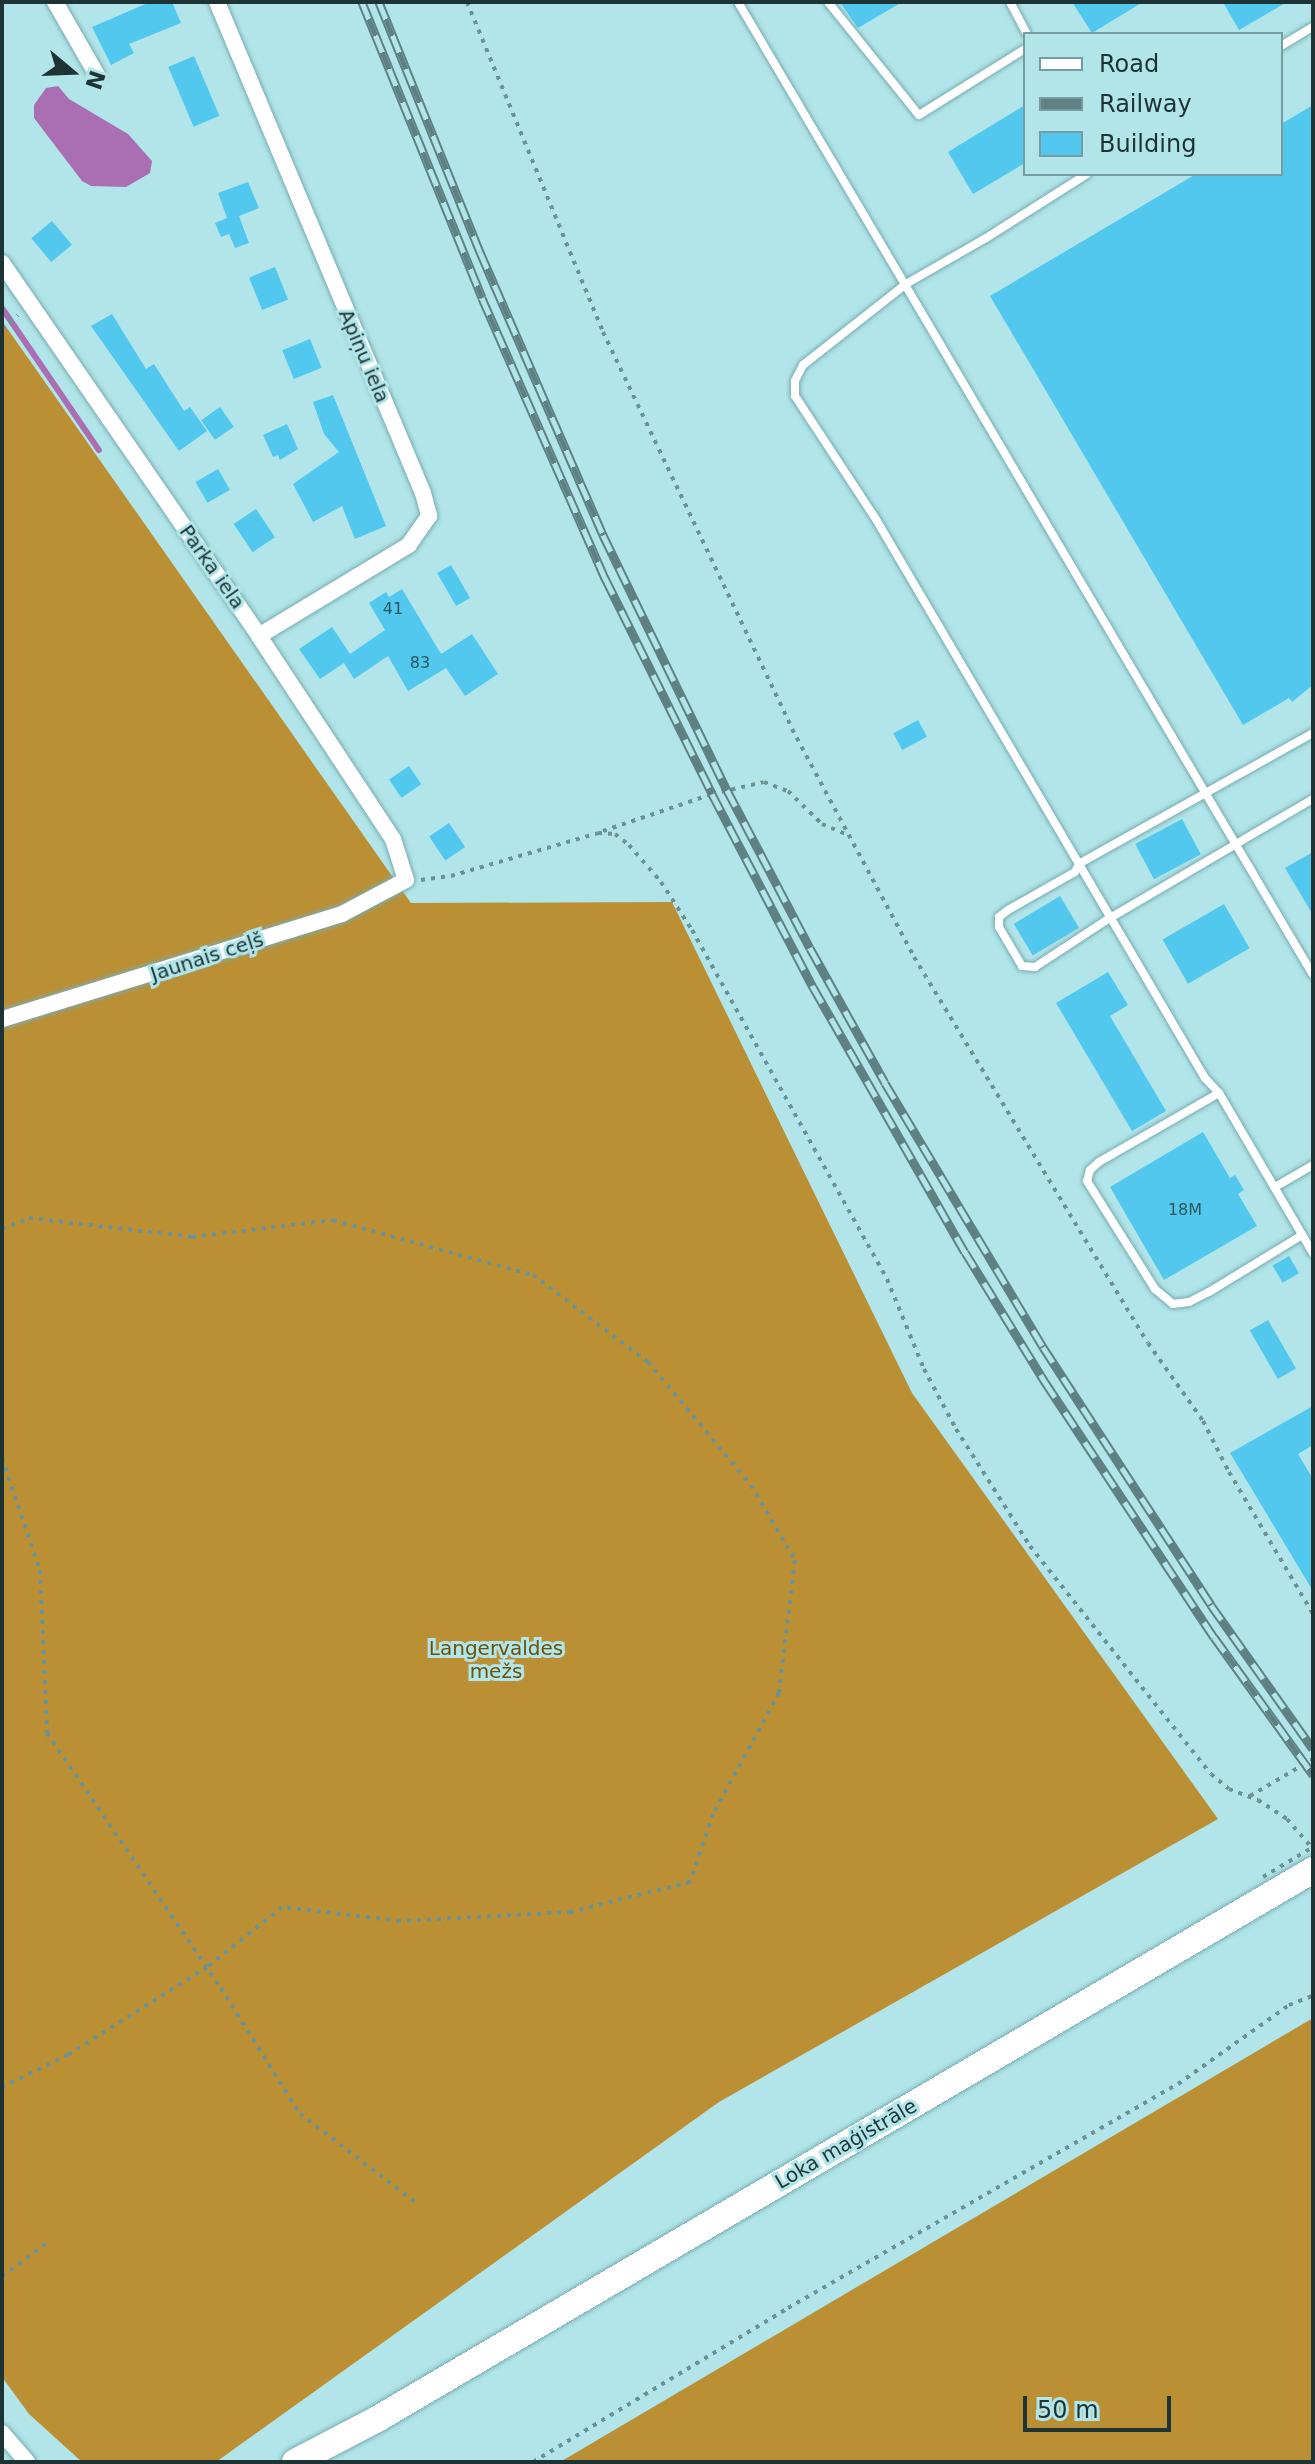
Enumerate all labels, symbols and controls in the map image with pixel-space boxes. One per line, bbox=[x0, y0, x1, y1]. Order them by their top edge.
north arrow bbox=[32, 32, 112, 112]
legend bbox=[1023, 32, 1283, 176]
text: Road bbox=[1099, 50, 1159, 78]
text: N bbox=[80, 67, 110, 93]
text: Railway bbox=[1099, 90, 1192, 118]
text: Building bbox=[1099, 130, 1196, 158]
street label: Apiņu iela bbox=[334, 306, 394, 406]
street label: Parka iela bbox=[174, 520, 250, 614]
house number: 41 bbox=[383, 599, 403, 619]
house number: 83 bbox=[410, 653, 430, 673]
street label: Jaunais ceļš bbox=[147, 927, 267, 987]
house number: 18M bbox=[1168, 1200, 1202, 1220]
park label: Langervaldes mežs bbox=[429, 1637, 563, 1684]
street label: Loka maģistrāle bbox=[771, 2094, 921, 2194]
scale bar bbox=[1027, 2380, 1175, 2430]
text: 50 m bbox=[1037, 2396, 1099, 2424]

